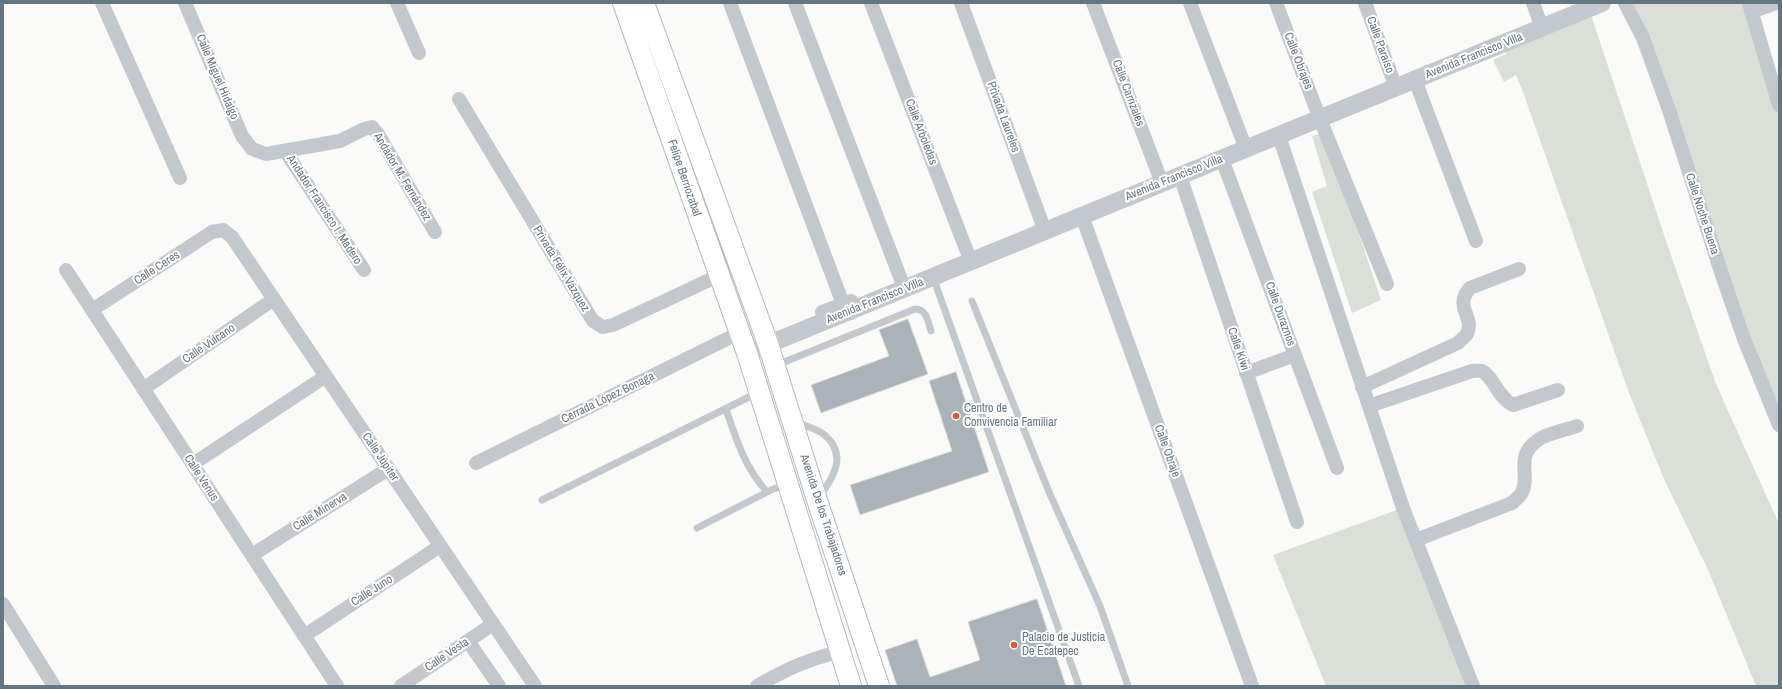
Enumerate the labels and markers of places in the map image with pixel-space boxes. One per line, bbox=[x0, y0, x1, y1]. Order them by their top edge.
place label: Centro de Convivencia Familiar bbox=[964, 402, 1057, 430]
marker: Centro de Convivencia Familiar bbox=[951, 411, 961, 421]
place label: Palacio de Justicia De Ecatepec bbox=[1022, 631, 1105, 659]
marker: Palacio de Justicia De Ecatepec bbox=[1009, 640, 1019, 650]

